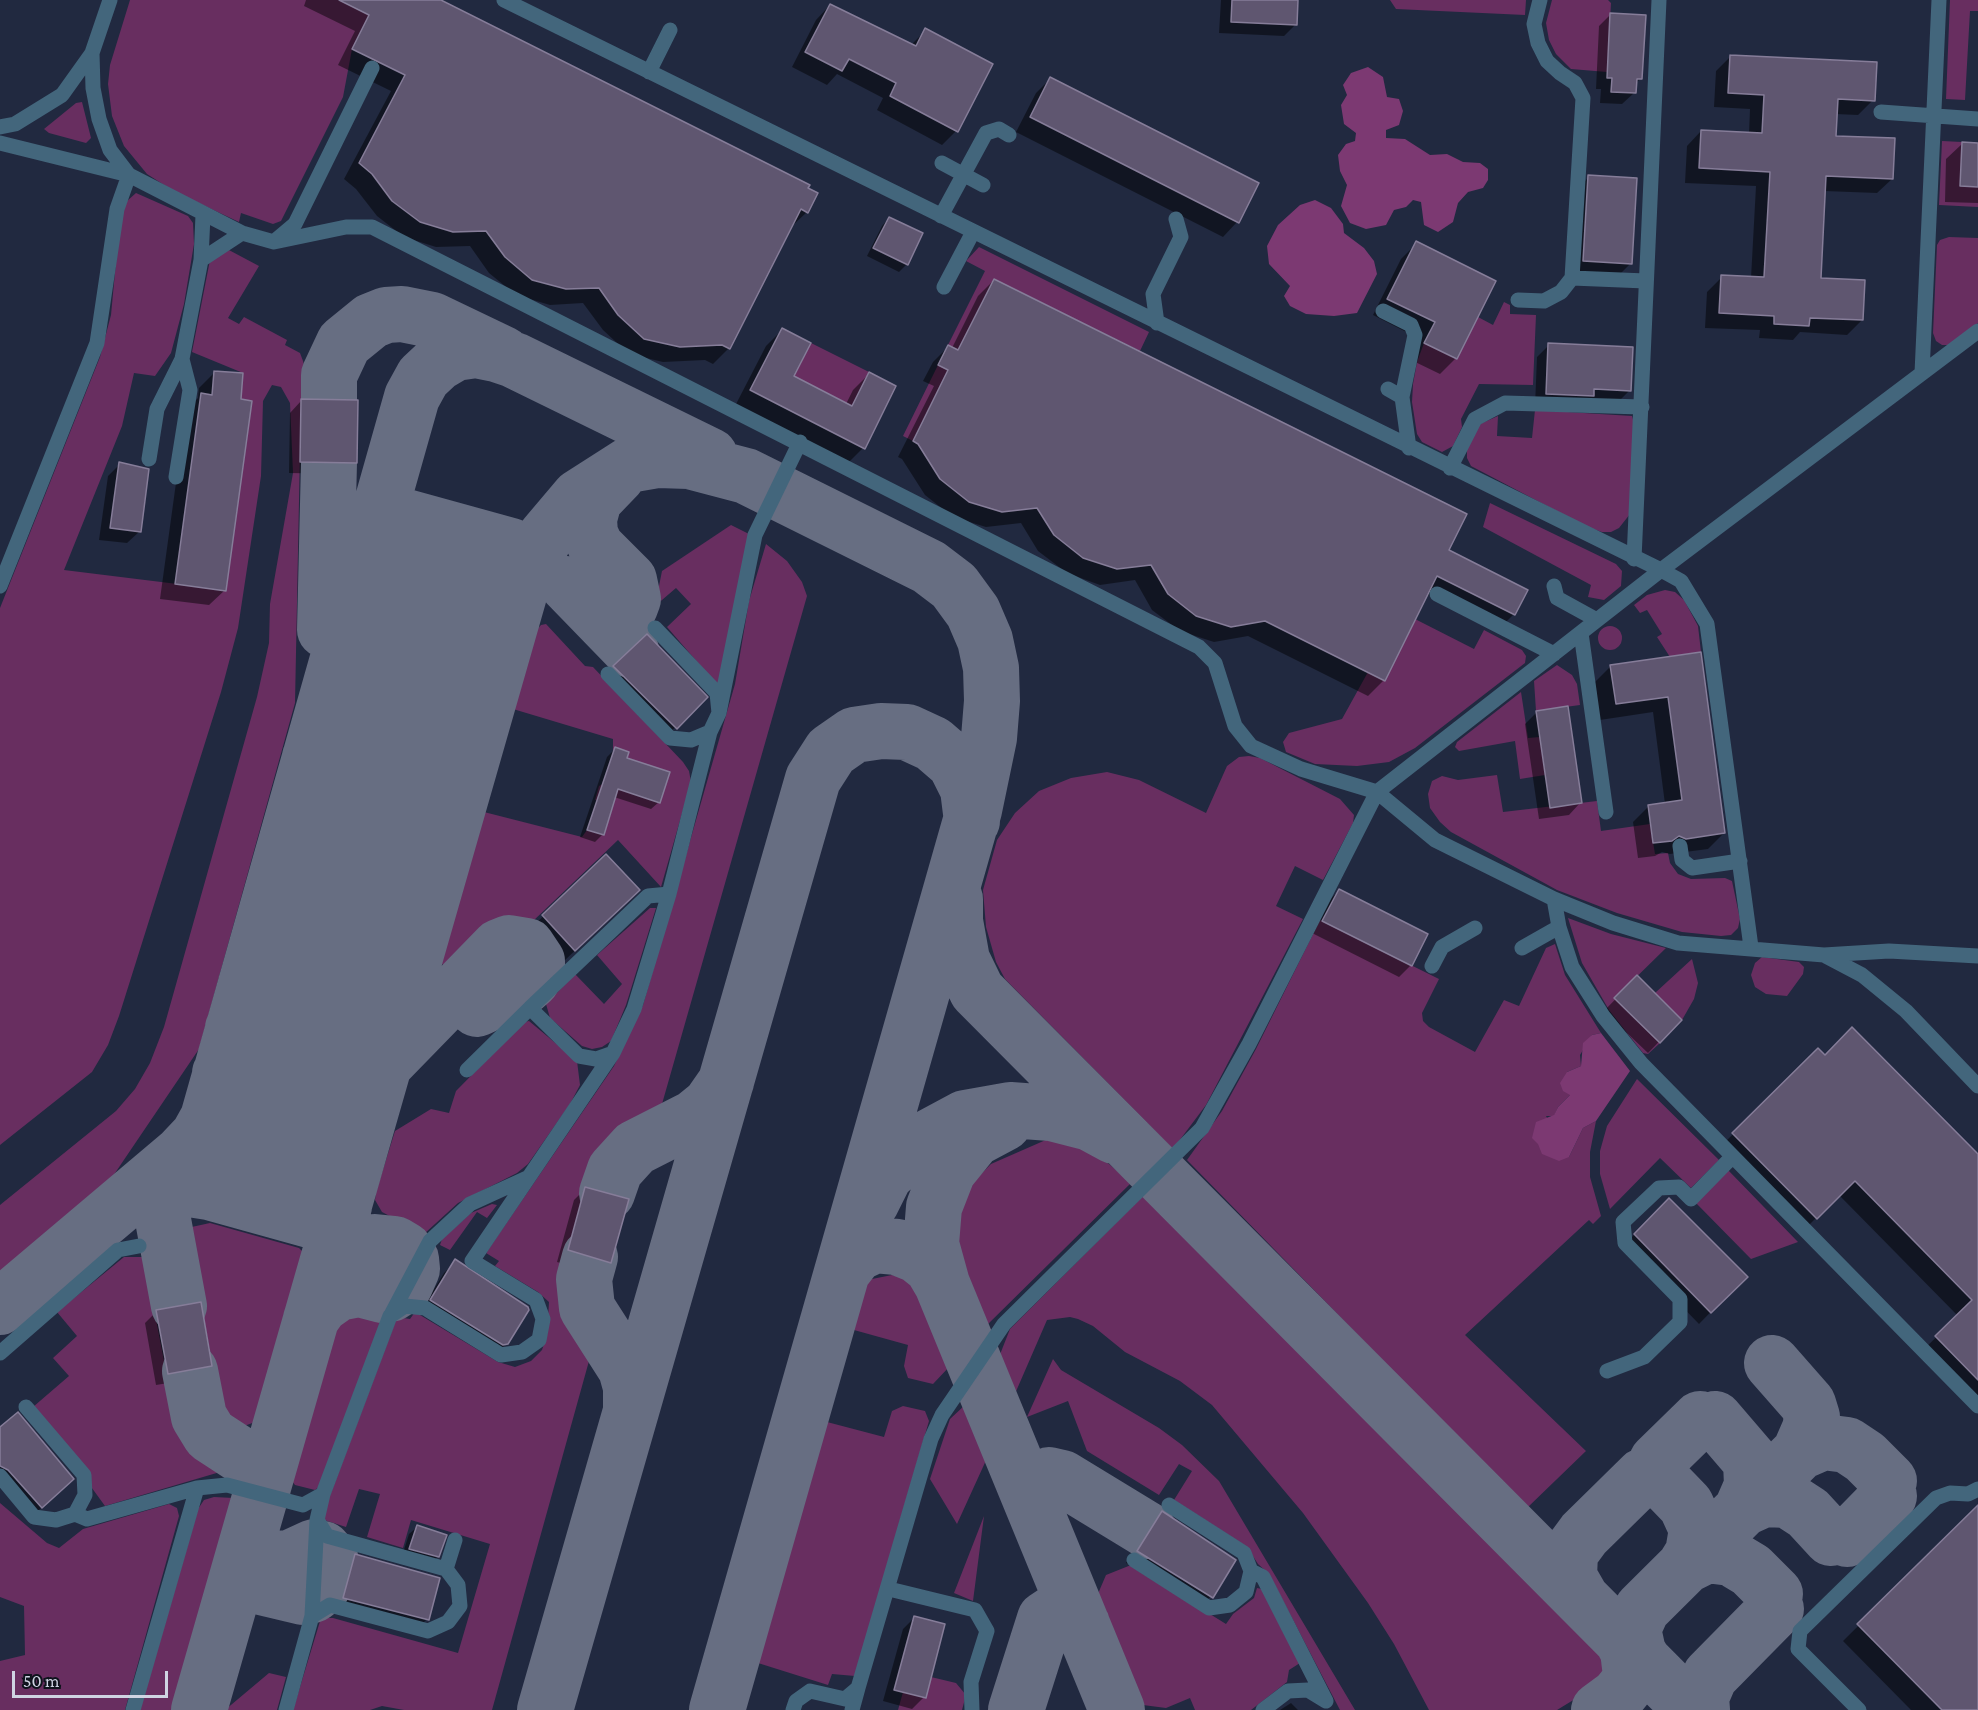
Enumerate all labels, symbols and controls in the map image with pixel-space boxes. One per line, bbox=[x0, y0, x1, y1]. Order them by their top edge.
scale bar bbox=[15, 1659, 171, 1697]
text: 50 m bbox=[23, 1671, 60, 1691]

